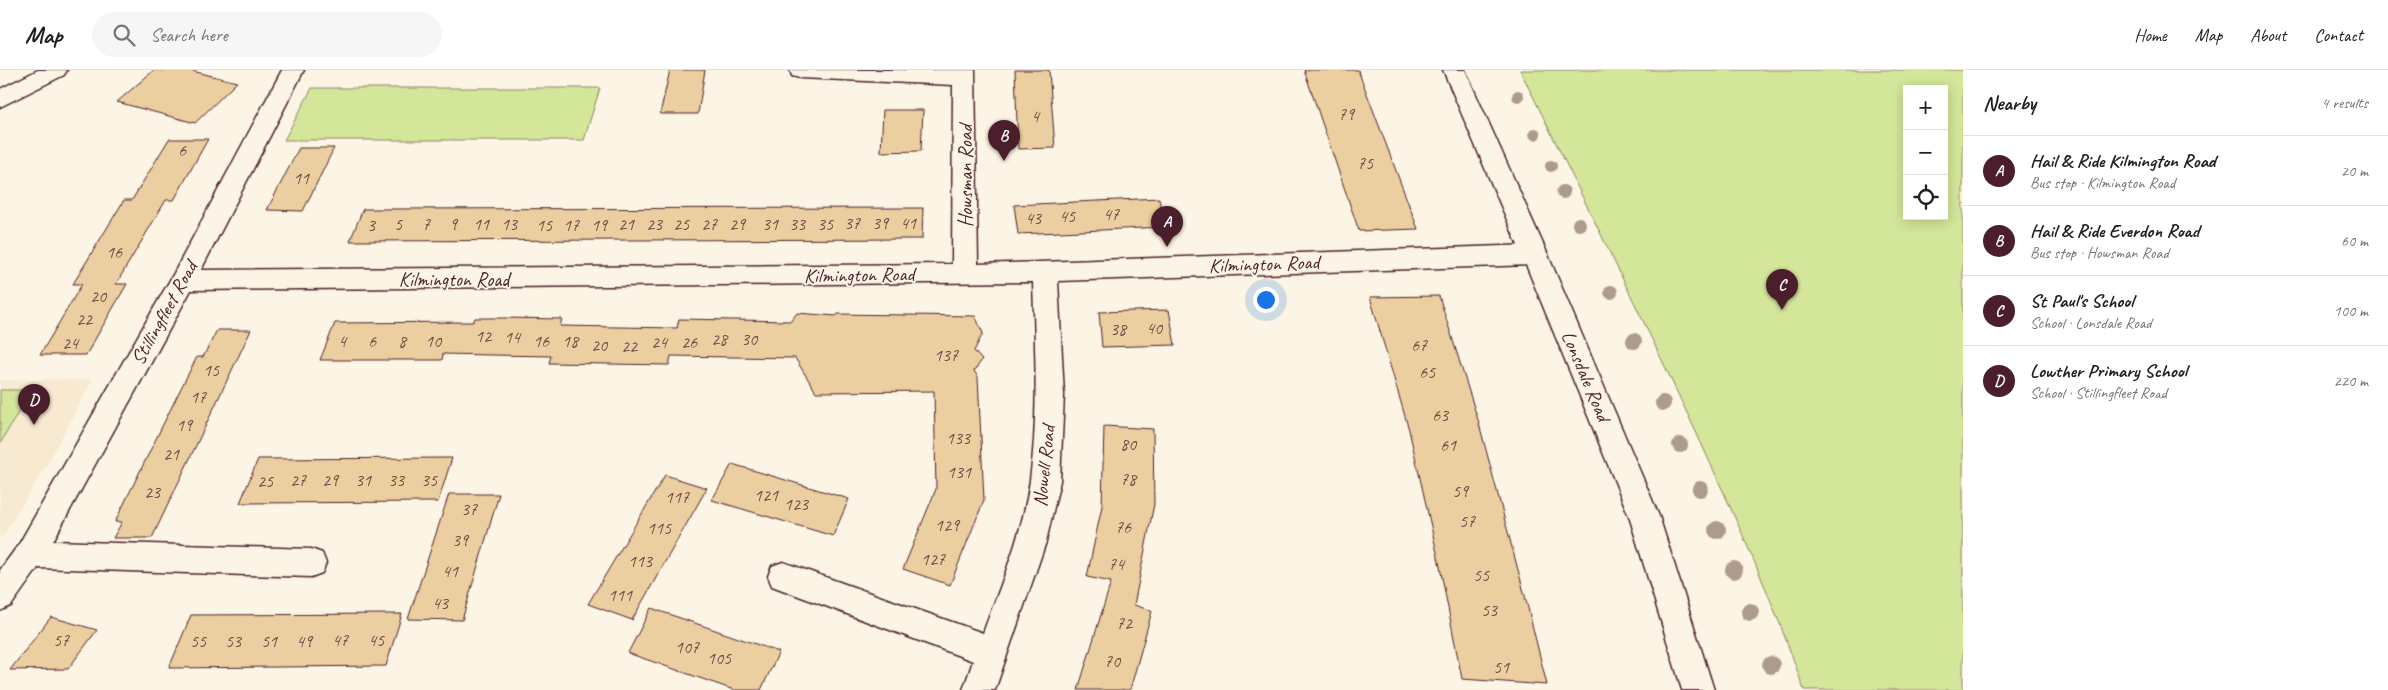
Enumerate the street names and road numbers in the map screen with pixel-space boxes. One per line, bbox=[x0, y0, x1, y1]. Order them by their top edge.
street label: Howsman Road bbox=[953, 122, 978, 227]
street label: Kilmington Road bbox=[1208, 249, 1323, 278]
street label: Stillingfleet Road bbox=[125, 254, 204, 369]
street label: Kilmington Road bbox=[804, 261, 918, 288]
street label: Kilmington Road bbox=[399, 267, 512, 292]
street label: Lonsdale Road bbox=[1556, 327, 1617, 428]
street label: Nowell Road bbox=[1027, 421, 1061, 508]

